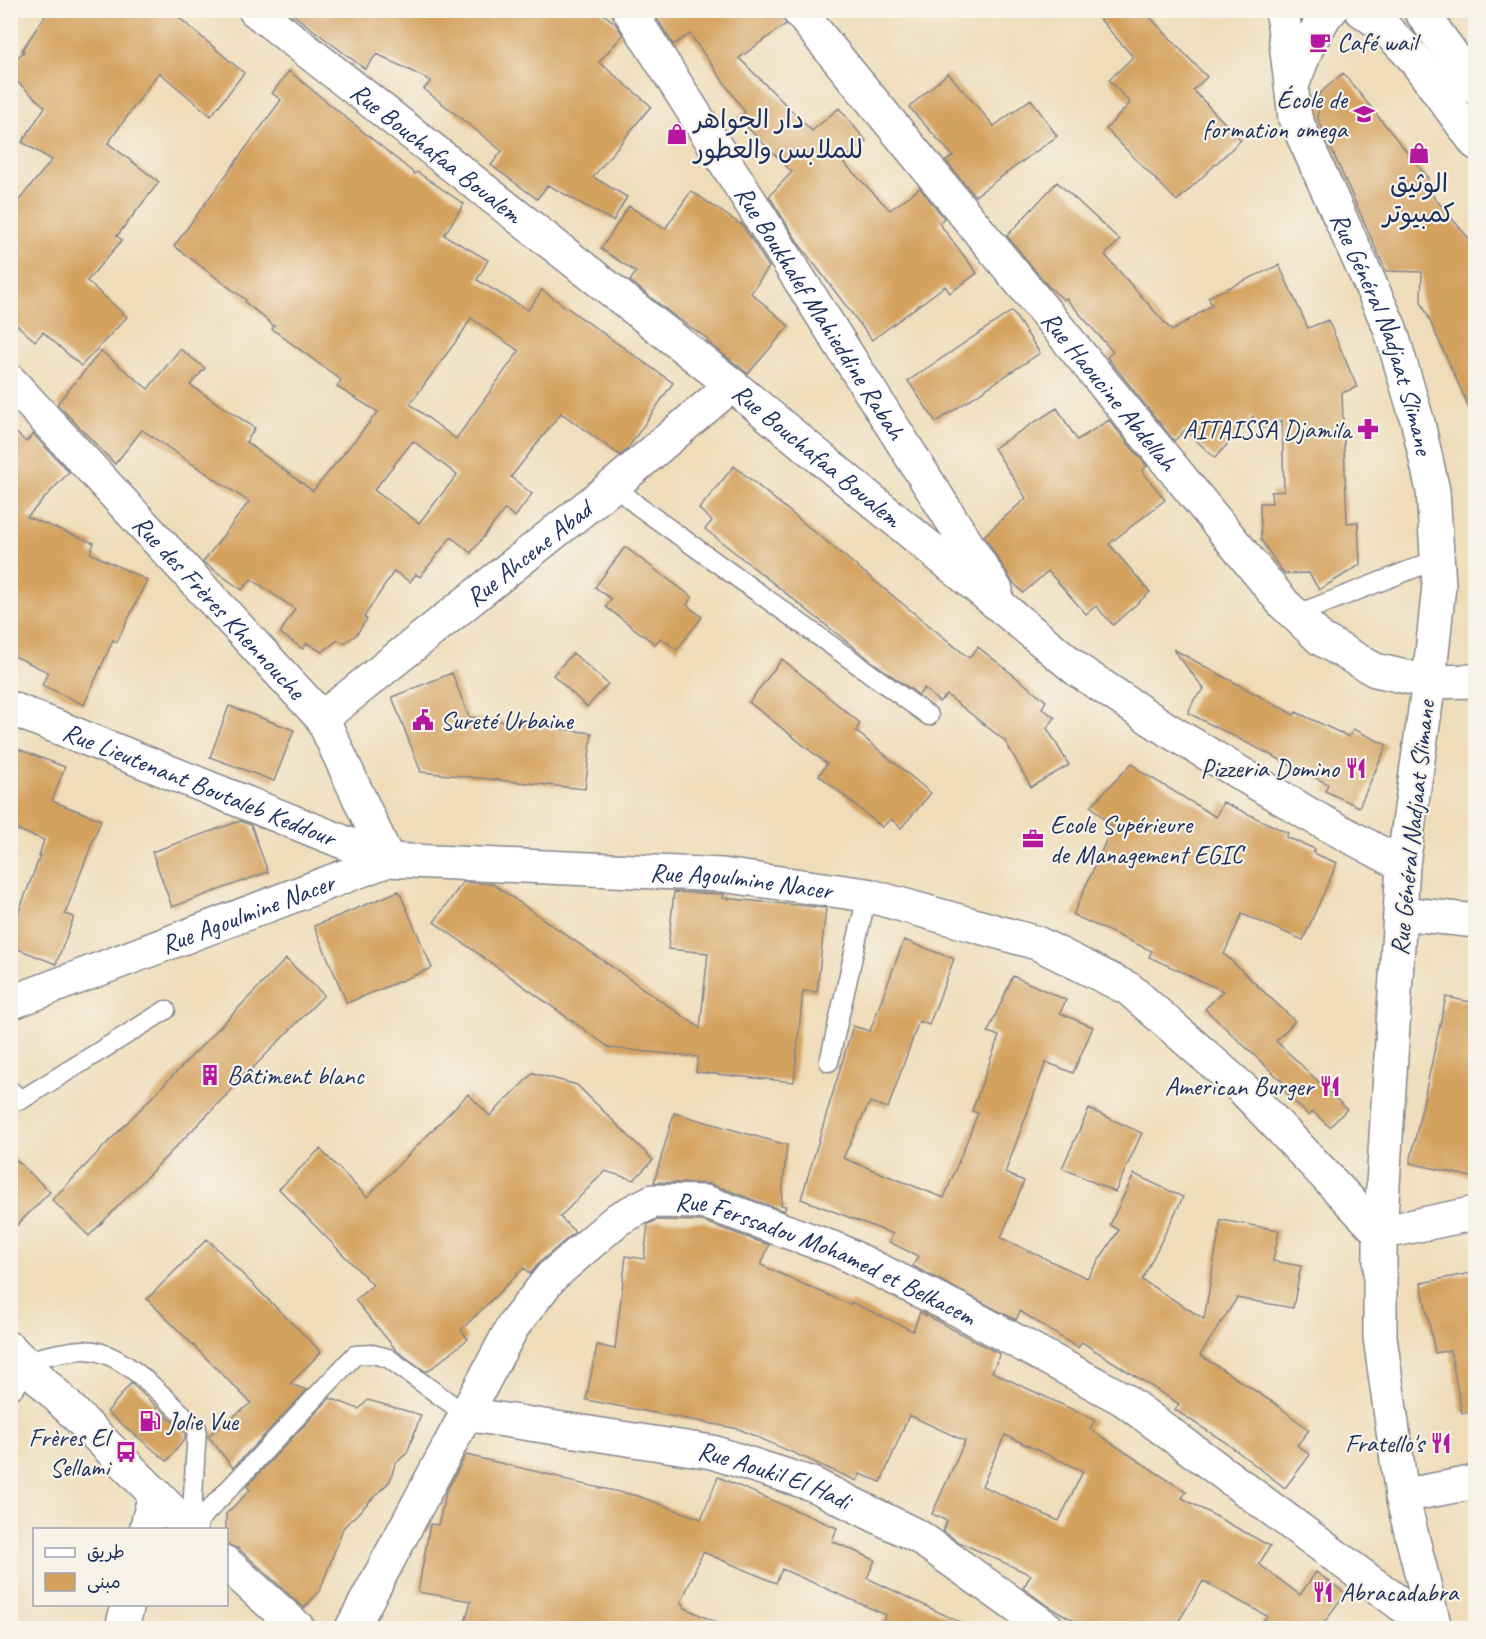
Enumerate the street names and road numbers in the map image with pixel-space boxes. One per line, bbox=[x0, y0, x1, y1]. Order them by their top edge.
street label: Rue Bouchafaa Boualem bbox=[344, 75, 531, 232]
street label: Rue Boukhalef Mahieddine Rabah bbox=[727, 179, 914, 448]
street label: Rue Général Nadjaat Slimane bbox=[1323, 207, 1441, 460]
street label: Rue Haoucine Abdellah bbox=[1034, 304, 1185, 479]
street label: Rue Bouchafaa Boualem bbox=[725, 376, 910, 536]
street label: Rue Ahcene Abad bbox=[459, 491, 601, 614]
street label: Rue des Frères Khennouche bbox=[125, 508, 313, 708]
street label: Rue Général Nadjaat Slimane bbox=[1383, 696, 1443, 957]
street label: Rue Lieutenant Boutaleb Keddour bbox=[58, 715, 343, 855]
street label: Rue Agoulmine Nacer bbox=[649, 856, 837, 907]
street label: Rue Agoulmine Nacer bbox=[156, 865, 342, 961]
street label: Rue Ferssadou Mohamed et Belkacem bbox=[675, 1185, 983, 1334]
street label: Rue Aoukil El Hadi bbox=[695, 1434, 859, 1519]

